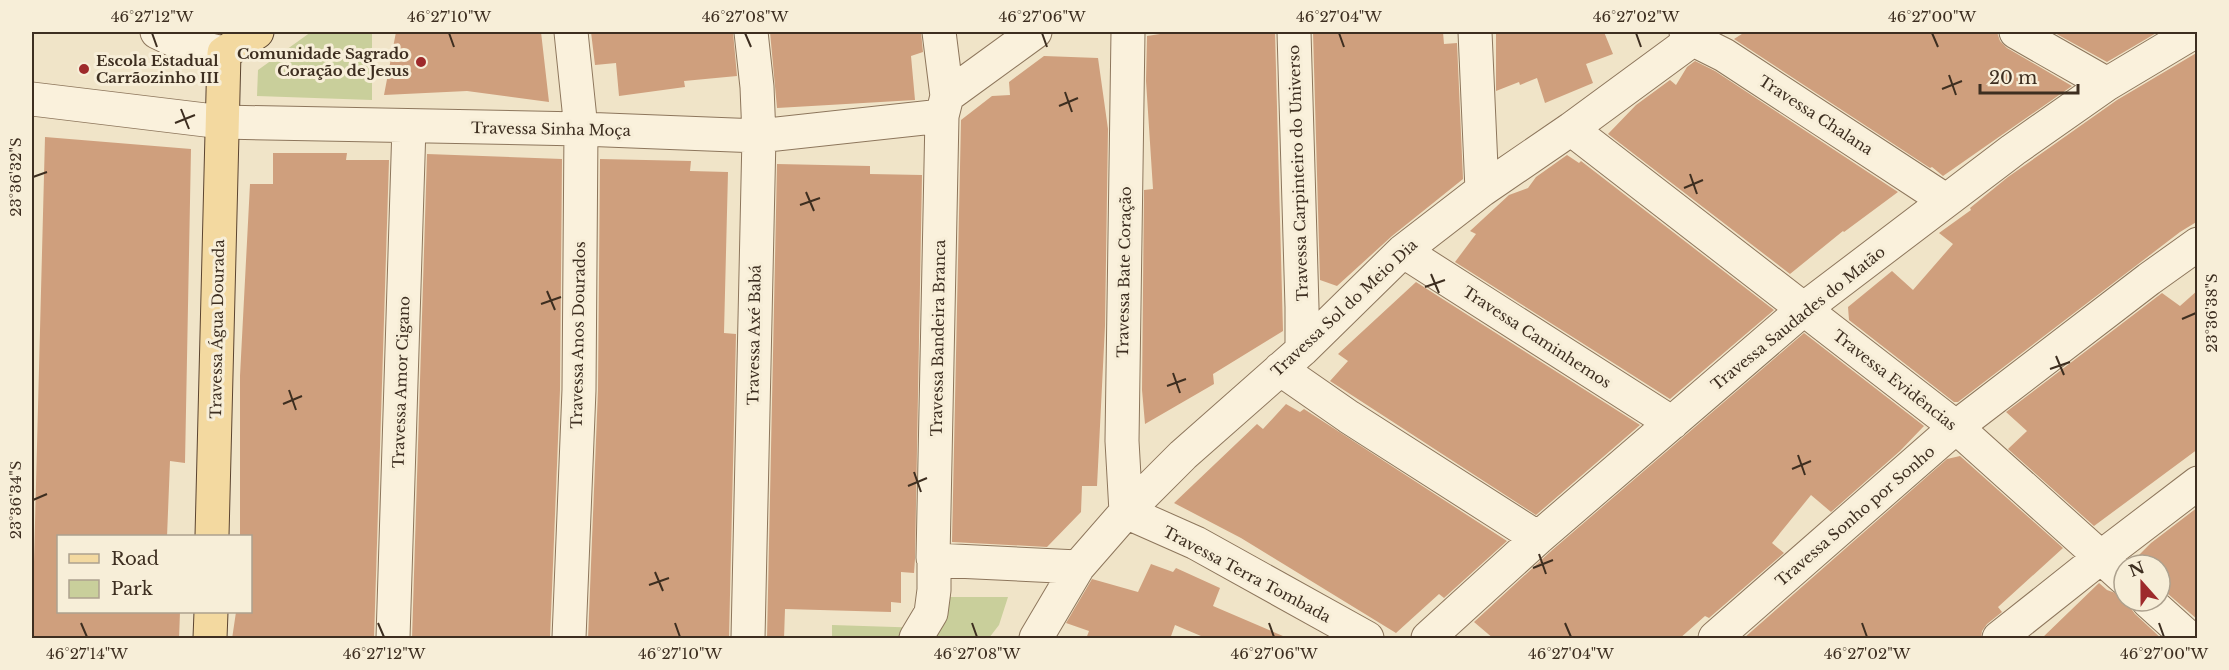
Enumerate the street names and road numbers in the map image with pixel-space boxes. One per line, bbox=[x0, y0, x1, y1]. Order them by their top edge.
street label: Travessa Carpinteiro do Universo bbox=[1284, 44, 1312, 301]
street label: Travessa Chalana bbox=[1755, 71, 1877, 159]
street label: Travessa Sinha Moça bbox=[471, 118, 632, 140]
street label: Travessa Bate Coração bbox=[1113, 186, 1135, 358]
street label: Travessa Sol do Meio Dia bbox=[1267, 235, 1422, 381]
street label: Travessa Água Dourada bbox=[206, 239, 228, 419]
street label: Travessa Bandeira Branca bbox=[927, 239, 949, 437]
street label: Travessa Anos Dourados bbox=[567, 241, 589, 429]
street label: Travessa Saudades do Matão bbox=[1707, 242, 1889, 394]
street label: Travessa Axé Babá bbox=[743, 264, 765, 405]
street label: Travessa Caminhemos bbox=[1459, 282, 1615, 392]
street label: Travessa Amor Cigano bbox=[389, 295, 414, 468]
street label: Travessa Evidências bbox=[1829, 326, 1961, 434]
street label: Travessa Sonho por Sonho bbox=[1771, 441, 1939, 590]
street label: Travessa Terra Tombada bbox=[1160, 522, 1335, 627]

